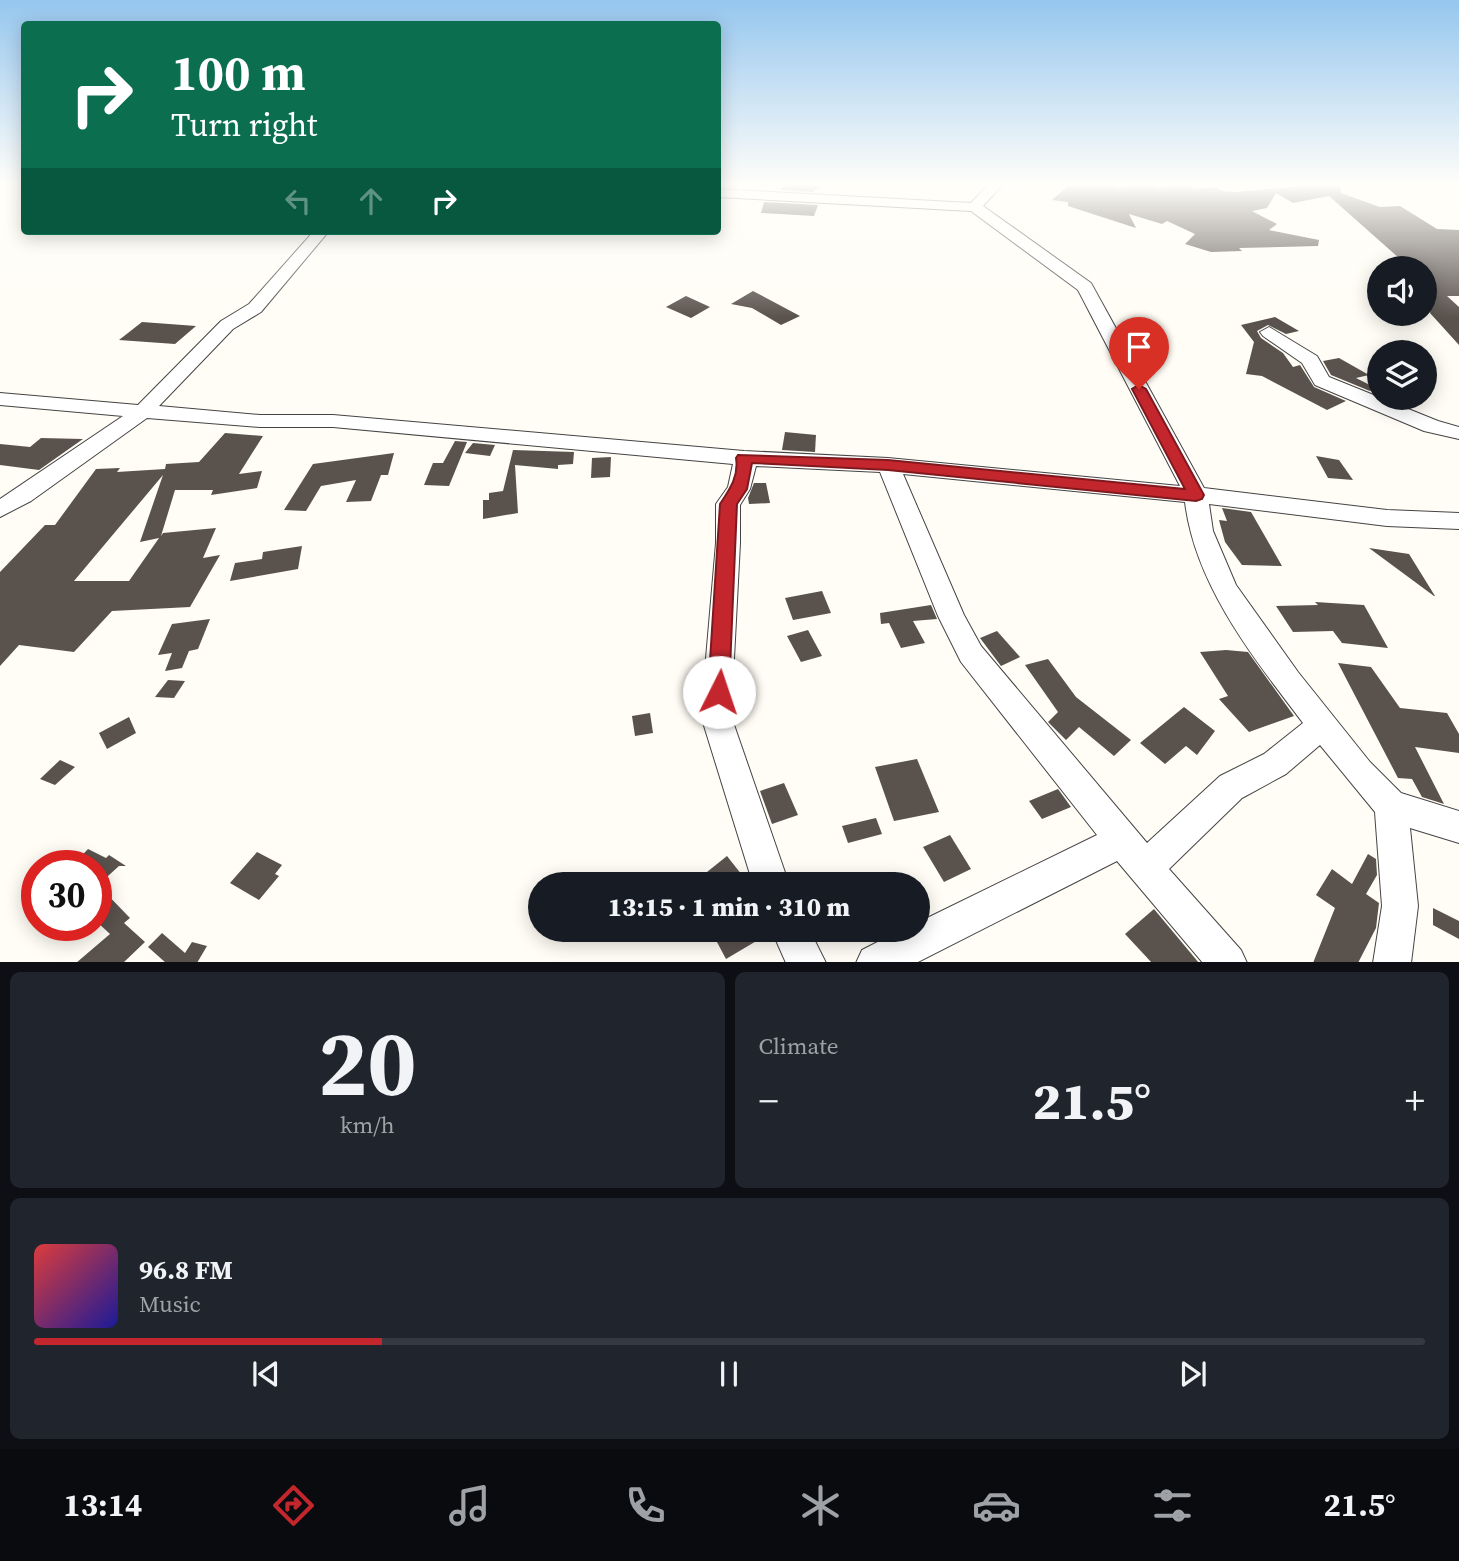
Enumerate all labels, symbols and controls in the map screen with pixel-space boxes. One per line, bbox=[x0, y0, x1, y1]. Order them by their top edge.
text: 100 m bbox=[171, 39, 306, 106]
icon: right bbox=[56, 49, 147, 140]
text: Turn right bbox=[171, 103, 317, 147]
icon: left bbox=[279, 182, 317, 220]
icon: ahead bbox=[352, 182, 390, 220]
icon: right bbox=[425, 182, 463, 220]
map controls bbox=[1367, 256, 1437, 410]
button: sound bbox=[1367, 256, 1437, 326]
pin bbox=[1109, 317, 1169, 389]
icon: arrive bbox=[1120, 328, 1158, 366]
button: layers bbox=[1367, 340, 1437, 410]
position arrow bbox=[682, 655, 756, 729]
speed limit sign: 30 bbox=[21, 850, 112, 941]
text: 13:15 · 1 min · 310 m bbox=[608, 889, 850, 925]
text: 20 bbox=[318, 1001, 417, 1125]
text: Climate bbox=[759, 1030, 838, 1062]
text: 21.5° bbox=[1032, 1065, 1151, 1136]
text: − bbox=[759, 1075, 779, 1127]
text: + bbox=[1405, 1075, 1425, 1127]
text: km/h bbox=[340, 1109, 395, 1141]
text: 96.8 FM bbox=[139, 1252, 233, 1288]
text: Music bbox=[139, 1288, 201, 1320]
icon: previous bbox=[247, 1355, 285, 1393]
icon: pause bbox=[710, 1355, 748, 1393]
icon: next bbox=[1174, 1355, 1212, 1393]
icon: directions bbox=[269, 1481, 318, 1530]
icon: music bbox=[445, 1481, 494, 1530]
icon: phone bbox=[621, 1481, 670, 1530]
icon: climate bbox=[796, 1481, 845, 1530]
icon: car bbox=[972, 1481, 1021, 1530]
icon: filters bbox=[1148, 1481, 1197, 1530]
text: 13:14 bbox=[63, 1483, 142, 1527]
text: 21.5° bbox=[1323, 1483, 1396, 1527]

